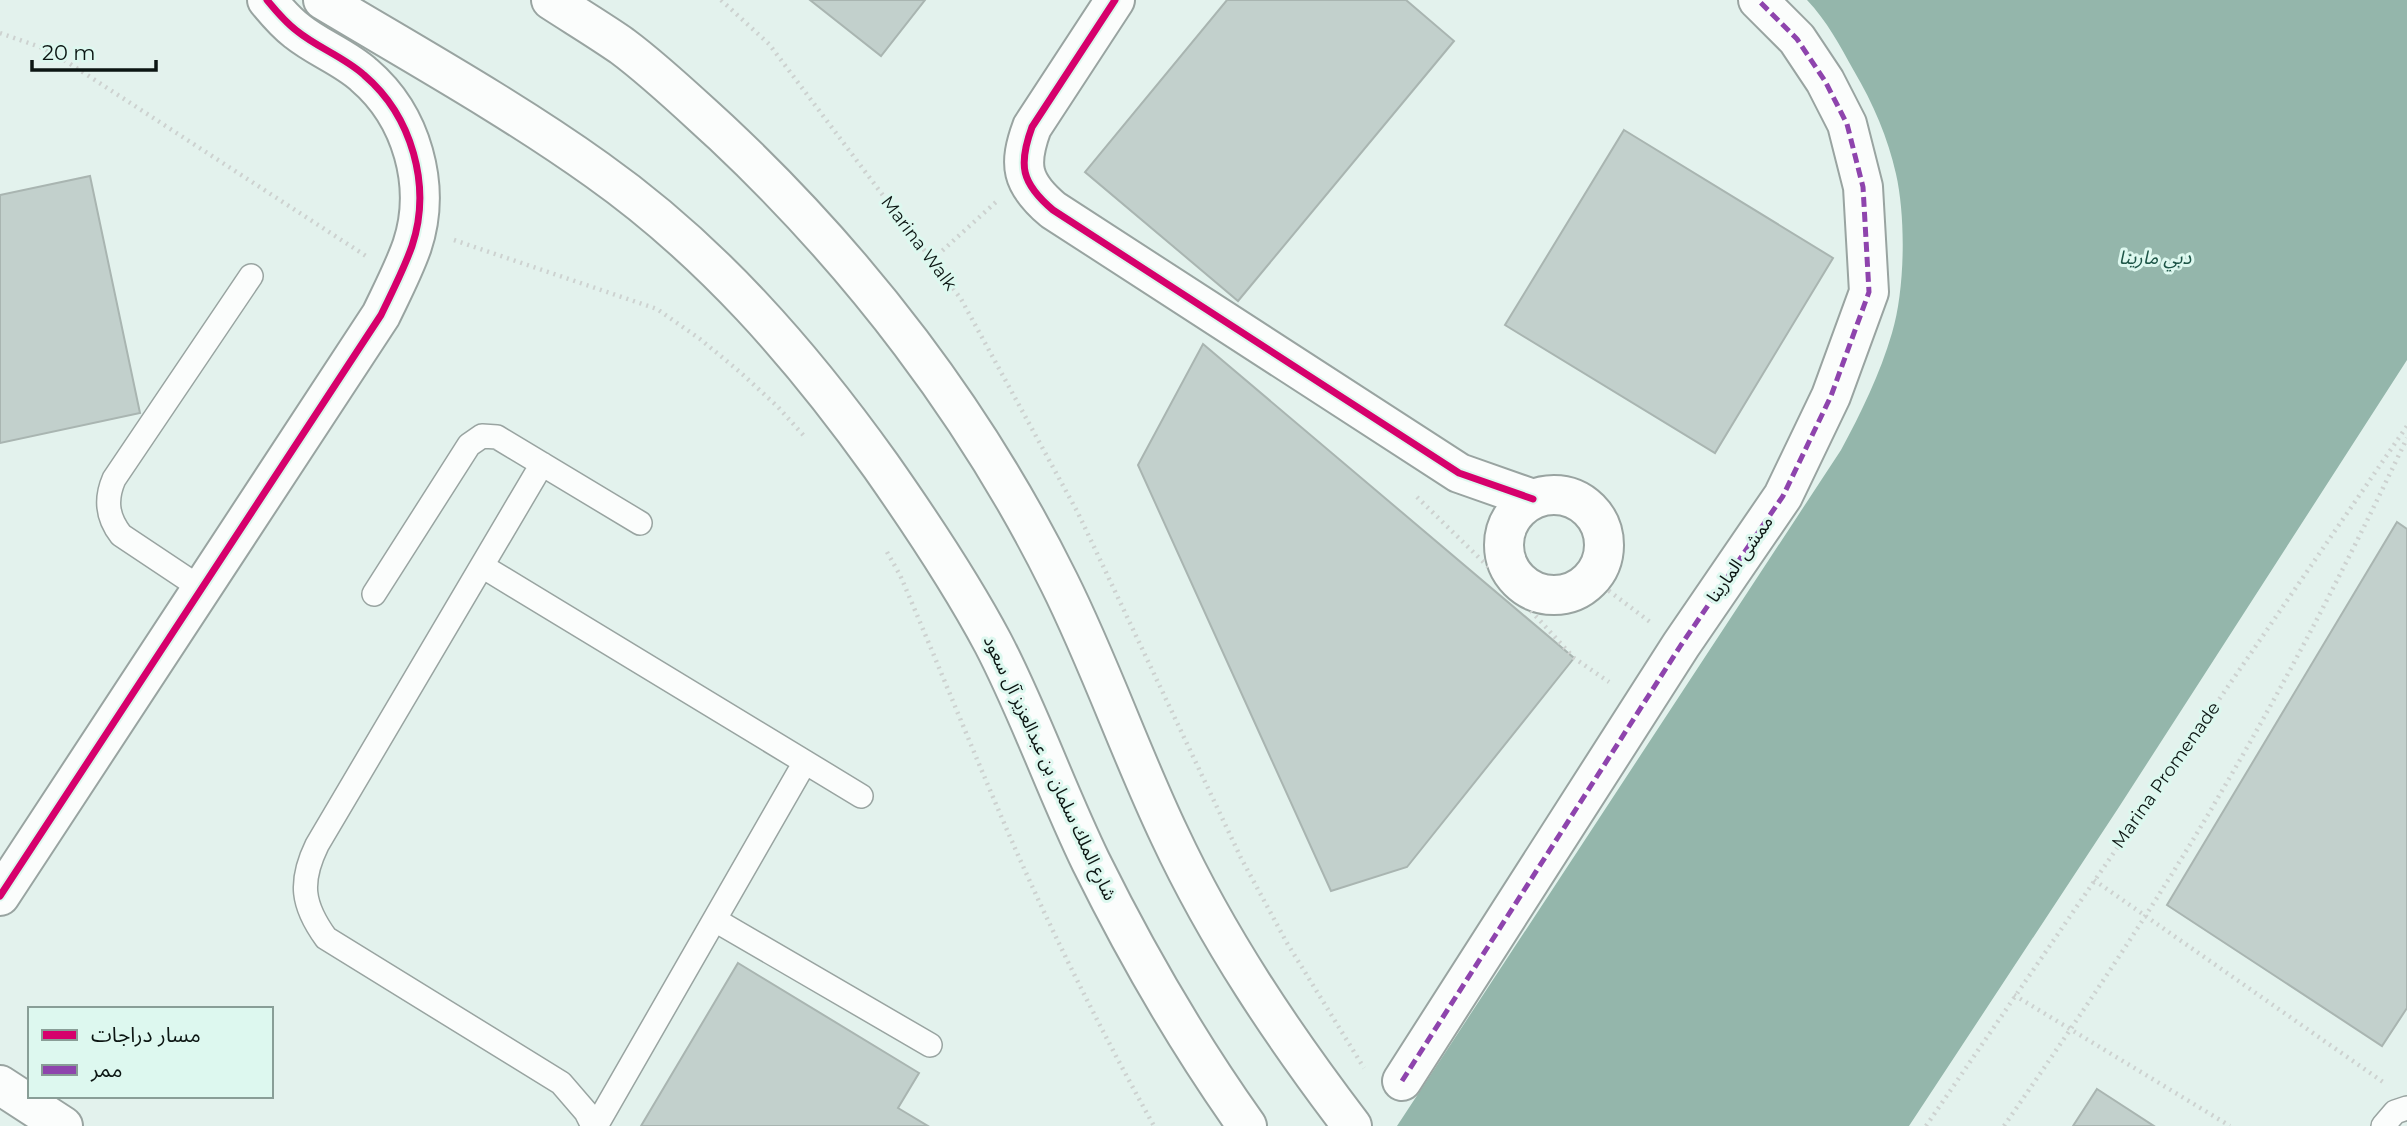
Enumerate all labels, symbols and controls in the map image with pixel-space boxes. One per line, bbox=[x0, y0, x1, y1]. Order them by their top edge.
scale bar bbox=[32, 28, 156, 72]
text: 20 m bbox=[42, 40, 96, 65]
street label: Marina Walk bbox=[876, 191, 962, 295]
water label: دبي مارينا bbox=[2119, 246, 2192, 272]
street label: ممشى المارينا bbox=[1702, 511, 1778, 607]
street label: شارع الملك سلمان بن عبدالعزيز آل سعود bbox=[976, 632, 1121, 905]
street label: Marina Promenade bbox=[2107, 697, 2225, 853]
legend bbox=[28, 1007, 273, 1098]
text: مسار دراجات bbox=[91, 1022, 201, 1047]
text: ممر bbox=[90, 1057, 122, 1082]

